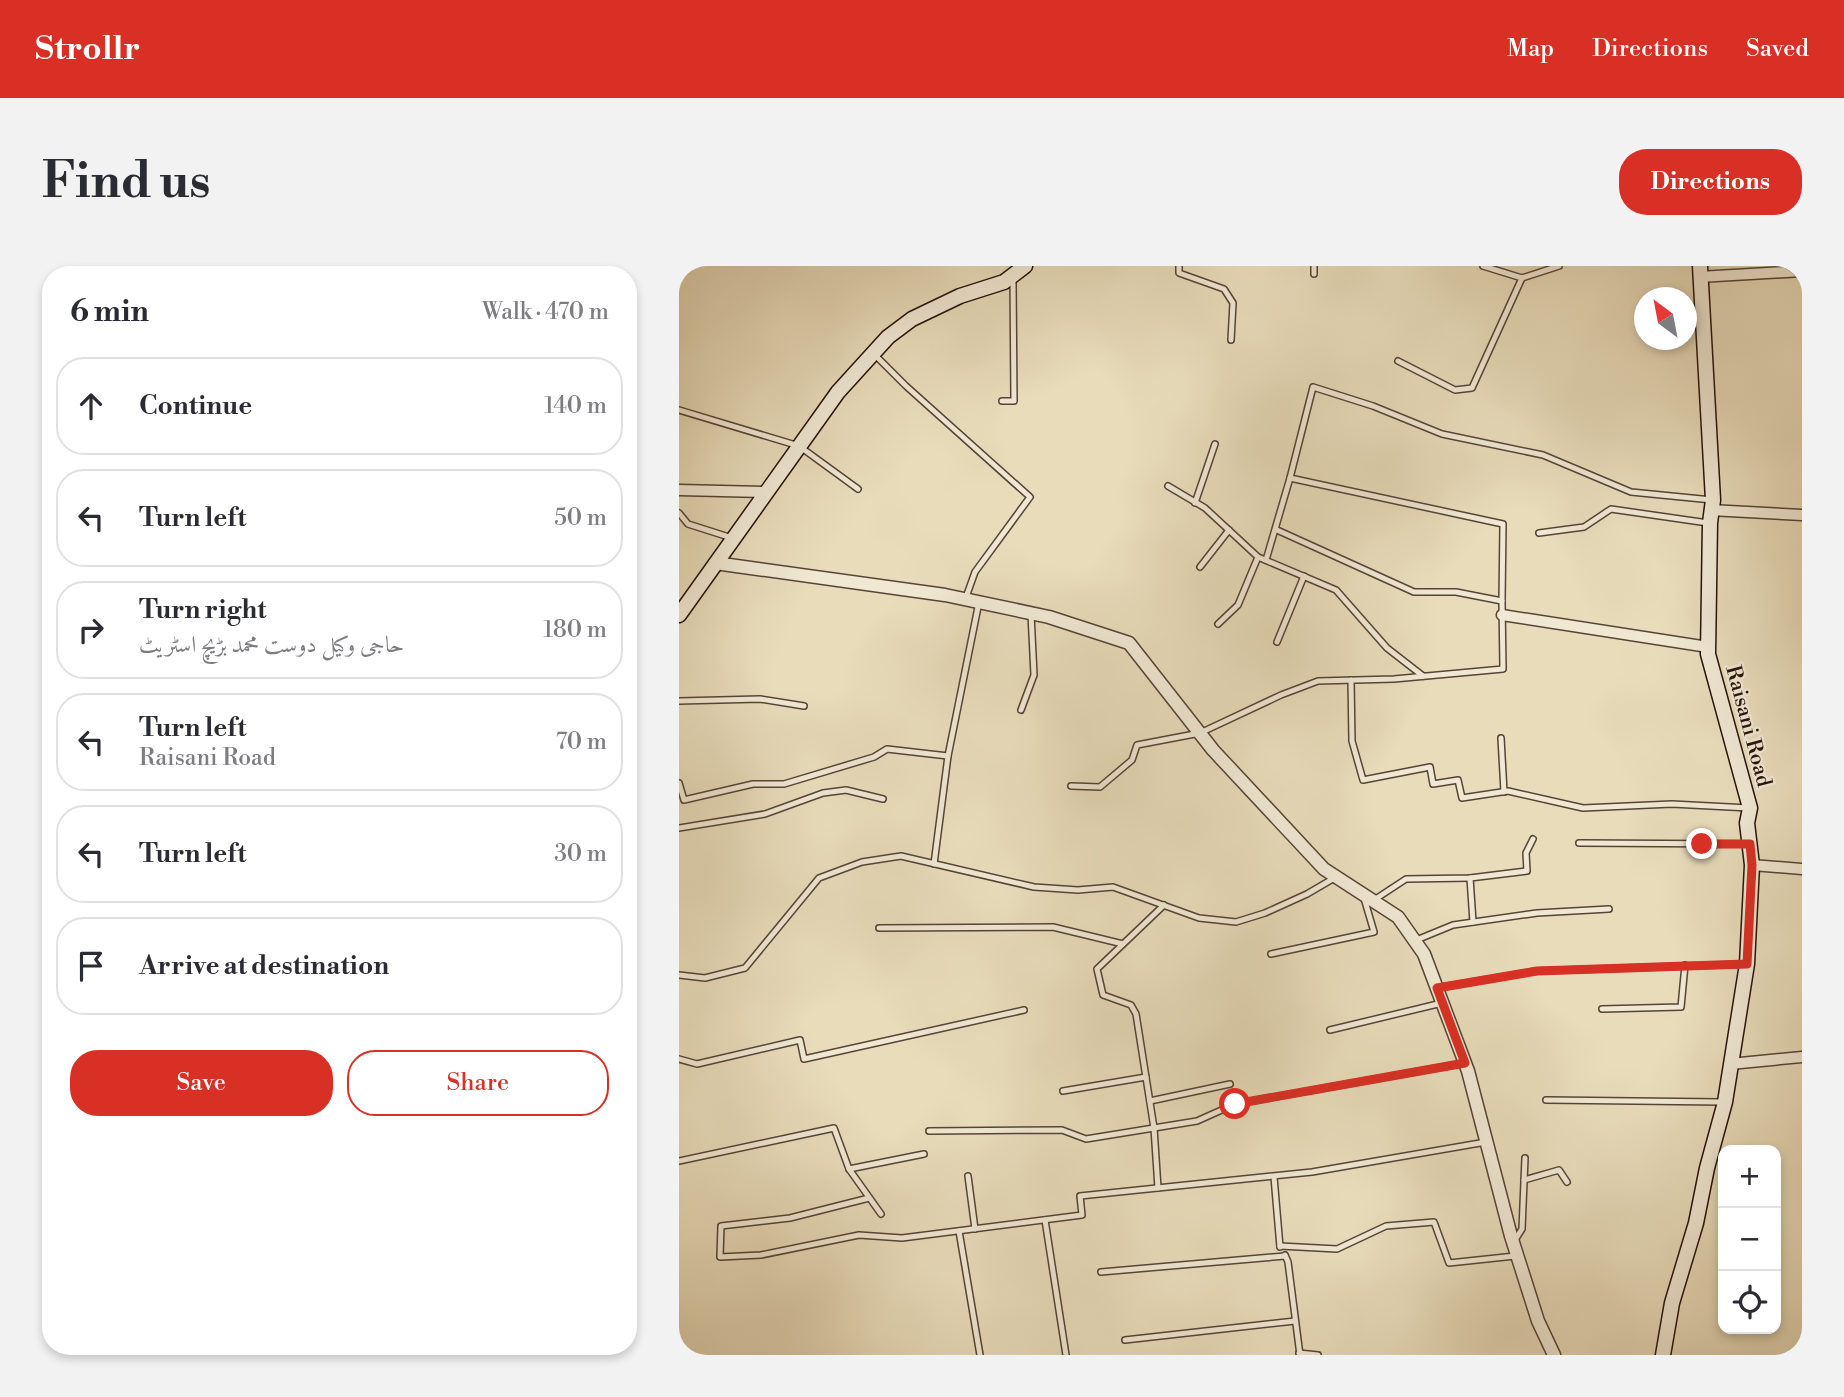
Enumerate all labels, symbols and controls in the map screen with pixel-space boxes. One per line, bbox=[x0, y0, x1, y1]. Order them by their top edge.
text: Strollr bbox=[35, 29, 140, 70]
text: Map bbox=[1507, 34, 1554, 64]
text: Directions bbox=[1592, 34, 1708, 64]
text: Saved bbox=[1746, 34, 1809, 64]
button: Directions bbox=[1619, 149, 1802, 215]
text: Find us bbox=[42, 152, 211, 213]
north arrow bbox=[1634, 287, 1697, 350]
text: 6 min bbox=[70, 293, 149, 331]
text: Walk · 470 m bbox=[482, 298, 609, 326]
icon: ahead bbox=[72, 387, 110, 425]
text: Continue bbox=[139, 390, 252, 422]
text: 140 m bbox=[544, 392, 607, 420]
icon: left bbox=[72, 499, 110, 537]
text: Turn left bbox=[139, 502, 247, 534]
text: 50 m bbox=[554, 504, 607, 532]
text: Turn right bbox=[139, 594, 267, 626]
icon: right bbox=[72, 611, 110, 649]
text: 180 m bbox=[543, 616, 607, 644]
text: حاجی وکیل دوست محمد بڑیچ اسٹریٹ bbox=[139, 631, 404, 659]
street label: Raisani Road bbox=[1719, 663, 1777, 790]
text: Turn left bbox=[139, 712, 247, 744]
icon: left bbox=[72, 723, 110, 761]
text: 70 m bbox=[556, 728, 607, 756]
text: Raisani Road bbox=[139, 744, 276, 772]
route end bbox=[1686, 828, 1717, 859]
icon: left bbox=[72, 835, 110, 873]
text: Turn left bbox=[139, 838, 247, 870]
text: 30 m bbox=[554, 840, 607, 868]
icon: arrive bbox=[72, 947, 110, 985]
text: Arrive at destination bbox=[139, 950, 389, 982]
button: Save bbox=[70, 1050, 333, 1116]
button: Share bbox=[347, 1050, 609, 1116]
route start bbox=[1219, 1088, 1250, 1119]
map controls bbox=[1718, 1145, 1781, 1334]
button: + bbox=[1718, 1145, 1781, 1208]
button: − bbox=[1718, 1208, 1781, 1271]
button: locate bbox=[1718, 1271, 1781, 1334]

